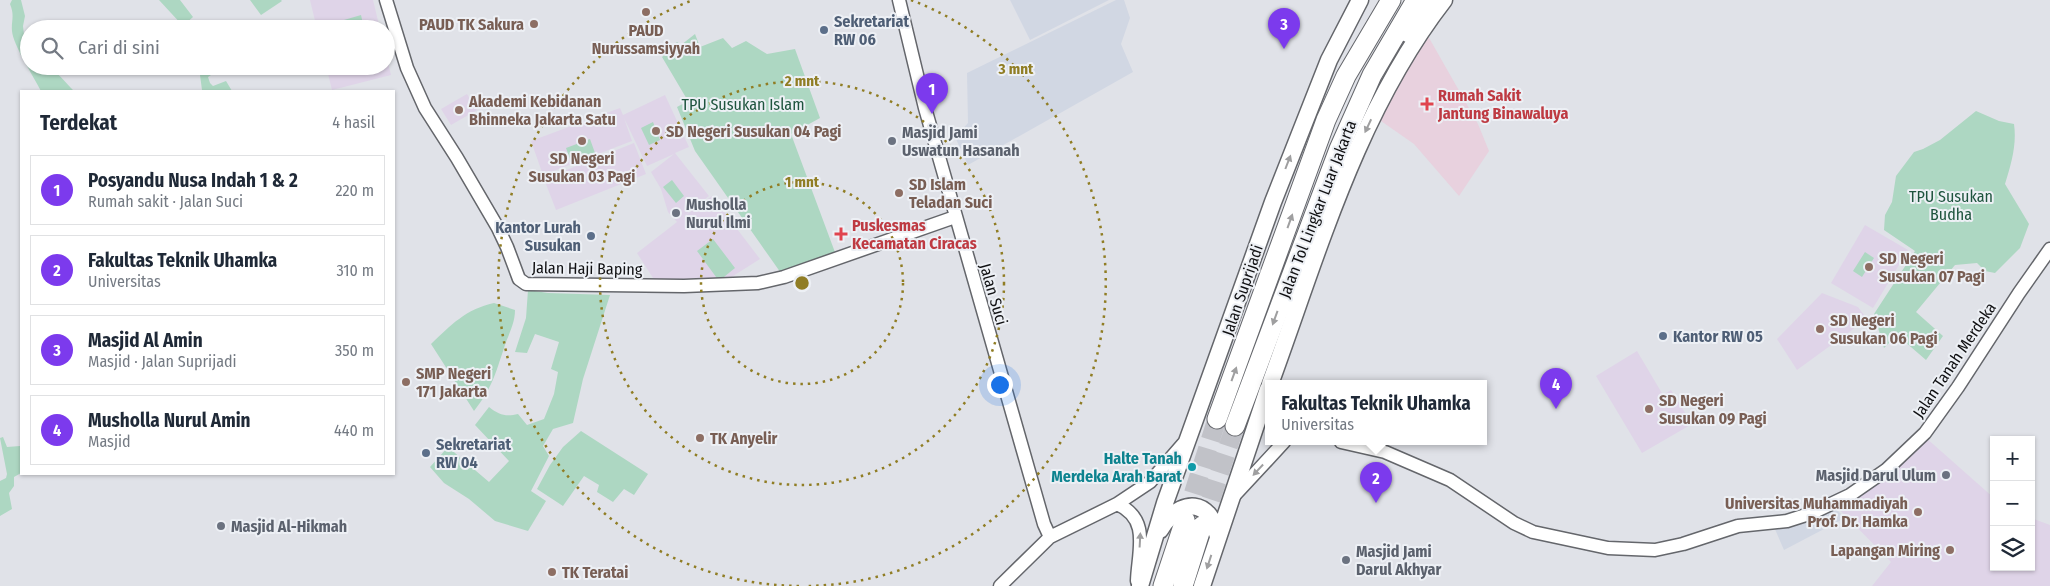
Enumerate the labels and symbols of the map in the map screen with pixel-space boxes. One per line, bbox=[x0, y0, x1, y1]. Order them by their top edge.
marker: PAUD Nurussamsiyyah bbox=[640, 6, 652, 18]
pin: 3 bbox=[1268, 8, 1300, 49]
place label: Sekretariat RW 06 bbox=[834, 12, 909, 49]
place label: PAUD TK Sakura bbox=[419, 15, 524, 34]
marker: PAUD TK Sakura bbox=[528, 18, 540, 30]
place label: PAUD Nurussamsiyyah bbox=[592, 21, 700, 58]
marker: Sekretariat RW 06 bbox=[818, 24, 830, 36]
text: 3 mnt bbox=[998, 60, 1034, 78]
text: 2 mnt bbox=[784, 72, 820, 90]
pin: 1 bbox=[916, 73, 948, 114]
place label: Rumah Sakit Jantung Binawaluya bbox=[1437, 86, 1568, 123]
place label: Akademi Kebidanan Bhinneka Jakarta Satu bbox=[468, 92, 616, 129]
park label: TPU Susukan Islam bbox=[681, 95, 805, 114]
marker: Rumah Sakit Jantung Binawaluya bbox=[1420, 97, 1434, 111]
marker: Akademi Kebidanan Bhinneka Jakarta Satu bbox=[453, 104, 465, 116]
street label: Jalan Tol Lingkar Luar Jakarta bbox=[1275, 117, 1360, 301]
one-way arrow bbox=[1364, 118, 1373, 133]
place label: SD Negeri Susukan 04 Pagi bbox=[666, 122, 842, 141]
place label: Masjid Jami Uswatun Hasanah bbox=[902, 123, 1020, 160]
marker: SD Negeri Susukan 04 Pagi bbox=[650, 125, 662, 137]
marker: SD Negeri Susukan 03 Pagi bbox=[576, 135, 588, 147]
marker: Masjid Jami Uswatun Hasanah bbox=[886, 135, 898, 147]
place label: SD Negeri Susukan 03 Pagi bbox=[529, 149, 635, 186]
one-way arrow bbox=[1285, 155, 1293, 169]
text: 1 mnt bbox=[785, 173, 820, 191]
place label: SD Islam Teladan Suci bbox=[909, 175, 992, 212]
marker: SD Islam Teladan Suci bbox=[893, 187, 905, 199]
park label: TPU Susukan Budha bbox=[1909, 187, 1993, 224]
place label: Musholla Nurul Ilmi bbox=[686, 195, 751, 232]
marker: Musholla Nurul Ilmi bbox=[670, 207, 682, 219]
one-way arrow bbox=[1286, 213, 1294, 228]
place label: Puskesmas Kecamatan Ciracas bbox=[852, 216, 977, 253]
place label: Kantor Lurah Susukan bbox=[495, 218, 581, 255]
marker: Puskesmas Kecamatan Ciracas bbox=[834, 227, 848, 241]
marker: Kantor Lurah Susukan bbox=[585, 230, 597, 242]
street label: Jalan Suprijadi bbox=[1218, 242, 1267, 338]
place label: SD Negeri Susukan 07 Pagi bbox=[1879, 249, 1985, 286]
street label: Jalan Haji Baping bbox=[532, 258, 643, 279]
street label: Jalan Suci bbox=[976, 261, 1011, 327]
marker: SD Negeri Susukan 07 Pagi bbox=[1863, 261, 1875, 273]
centre of rings bbox=[793, 274, 811, 292]
street label: Jalan Tanah Merdeka bbox=[1909, 299, 2000, 422]
one-way arrow bbox=[1271, 311, 1279, 326]
place label: SD Negeri Susukan 06 Pagi bbox=[1830, 311, 1938, 348]
marker: SD Negeri Susukan 06 Pagi bbox=[1814, 323, 1826, 335]
place label: Kantor RW 05 bbox=[1673, 327, 1763, 346]
marker: Kantor RW 05 bbox=[1657, 330, 1669, 342]
place label: SMP Negeri 171 Jakarta bbox=[416, 364, 491, 401]
one-way arrow bbox=[1231, 366, 1238, 381]
pin: 4 bbox=[1540, 368, 1572, 409]
your location bbox=[987, 372, 1013, 398]
marker: SMP Negeri 171 Jakarta bbox=[400, 376, 412, 388]
place label: SD Negeri Susukan 09 Pagi bbox=[1659, 391, 1767, 428]
marker: SD Negeri Susukan 09 Pagi bbox=[1643, 403, 1655, 415]
place label: TK Anyelir bbox=[710, 429, 778, 448]
marker: TK Anyelir bbox=[694, 432, 706, 444]
place label: Sekretariat RW 04 bbox=[436, 435, 511, 472]
marker: Sekretariat RW 04 bbox=[420, 447, 432, 459]
place label: Halte Tanah Merdeka Arah Barat bbox=[1051, 449, 1182, 486]
marker: Halte Tanah Merdeka Arah Barat bbox=[1186, 461, 1198, 473]
pin: 2 bbox=[1360, 462, 1392, 503]
one-way arrow bbox=[1252, 464, 1264, 476]
place label: Masjid Darul Ulum bbox=[1816, 466, 1936, 485]
marker: Masjid Darul Ulum bbox=[1940, 469, 1952, 481]
place label: Universitas Muhammadiyah Prof. Dr. Hamka bbox=[1725, 494, 1908, 531]
marker: Universitas Muhammadiyah Prof. Dr. Hamka bbox=[1912, 506, 1924, 518]
place label: Masjid Al-Hikmah bbox=[231, 517, 347, 536]
marker: Masjid Al-Hikmah bbox=[215, 520, 227, 532]
one-way arrow bbox=[1136, 531, 1144, 547]
place label: Lapangan Miring bbox=[1831, 541, 1940, 560]
place label: Masjid Jami Darul Akhyar bbox=[1356, 542, 1442, 579]
marker: Lapangan Miring bbox=[1944, 544, 1956, 556]
marker: Masjid Jami Darul Akhyar bbox=[1340, 554, 1352, 566]
one-way arrow bbox=[1205, 555, 1213, 570]
place label: TK Teratai bbox=[562, 563, 628, 582]
marker: TK Teratai bbox=[546, 566, 558, 578]

